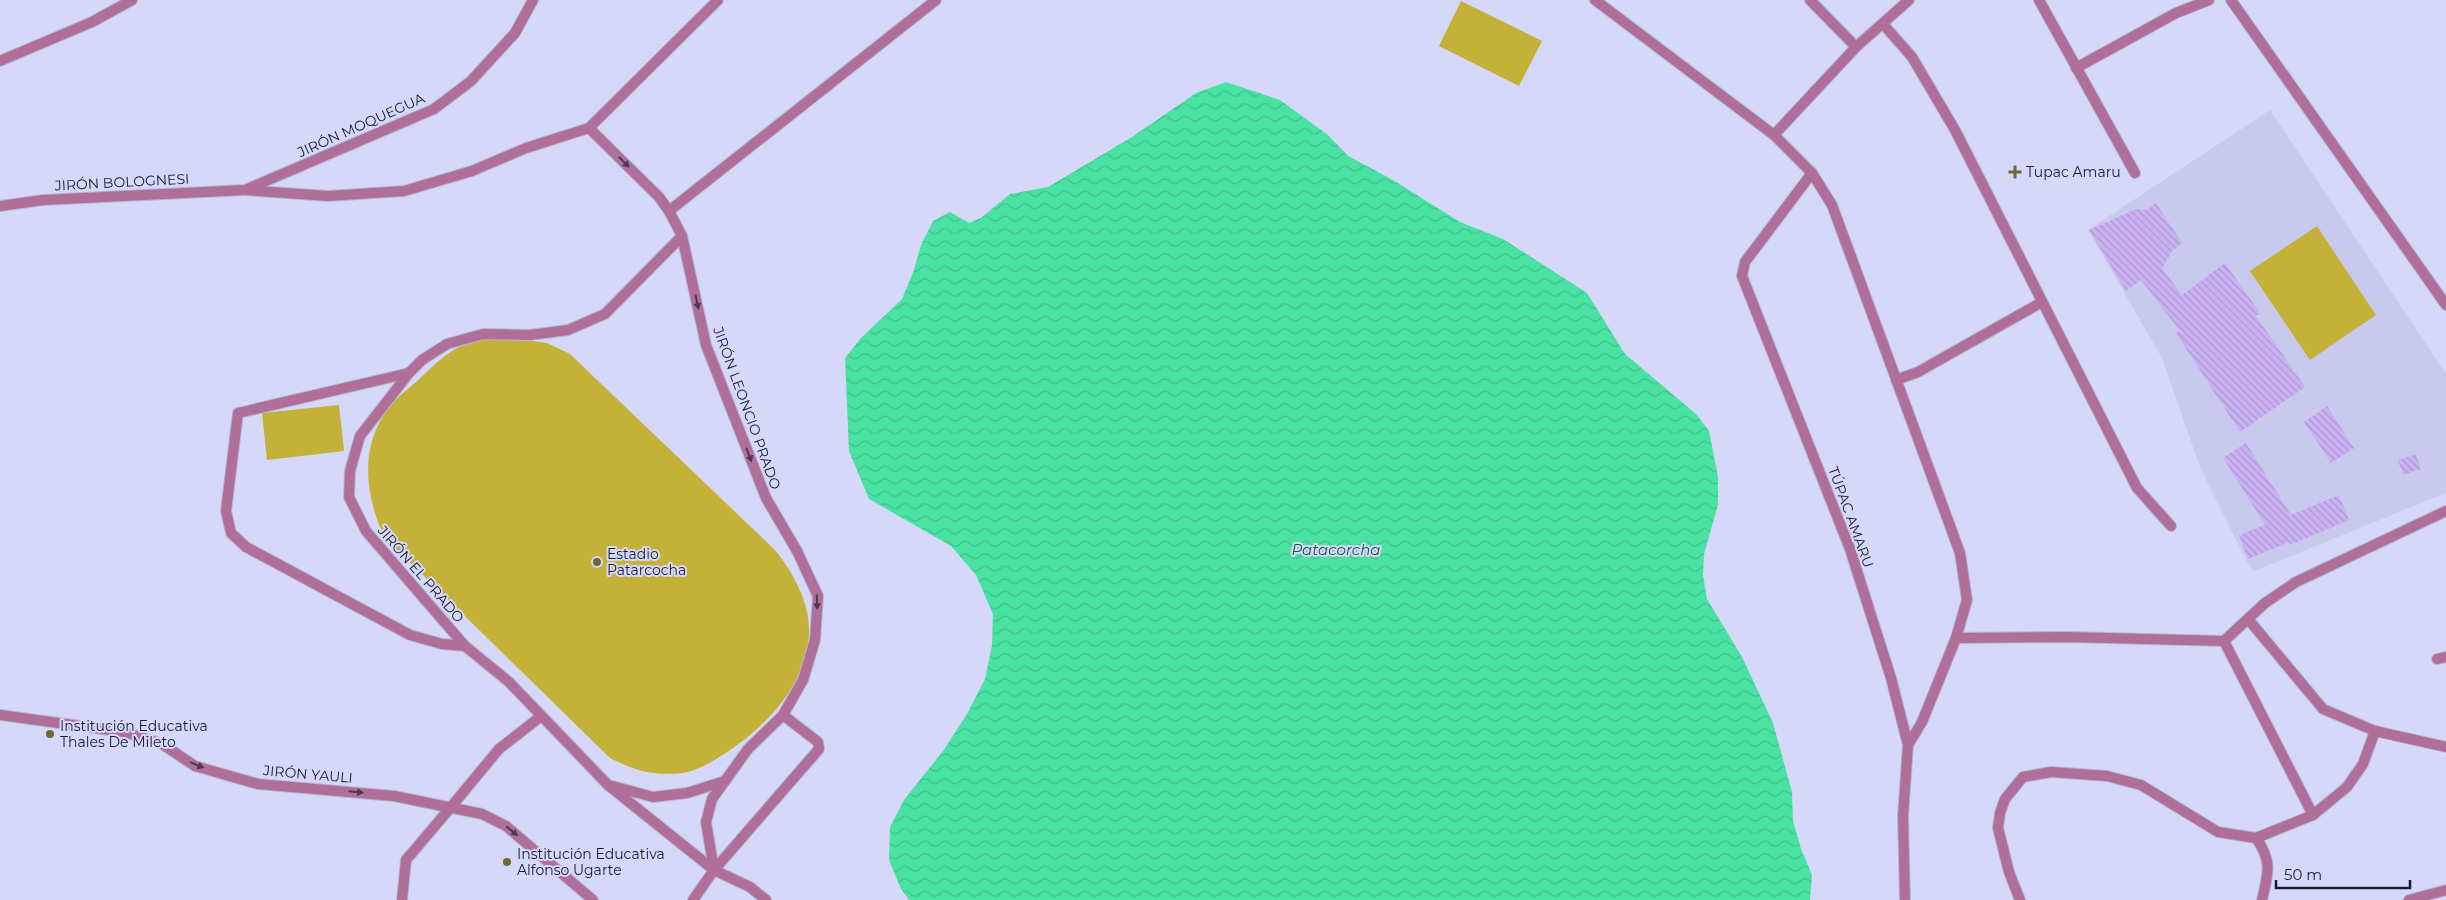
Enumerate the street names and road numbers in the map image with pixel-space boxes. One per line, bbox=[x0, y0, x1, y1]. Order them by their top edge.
street label: JIRÓN MOQUEGUA bbox=[294, 88, 428, 162]
street label: JIRÓN BOLOGNESI bbox=[53, 169, 190, 195]
street label: JIRÓN LEONCIO PRADO bbox=[709, 323, 785, 492]
street label: TÚPAC AMARU bbox=[1824, 464, 1878, 570]
street label: JIRÓN EL PRADO bbox=[373, 521, 468, 626]
street label: JIRÓN YAULI bbox=[261, 761, 354, 787]

